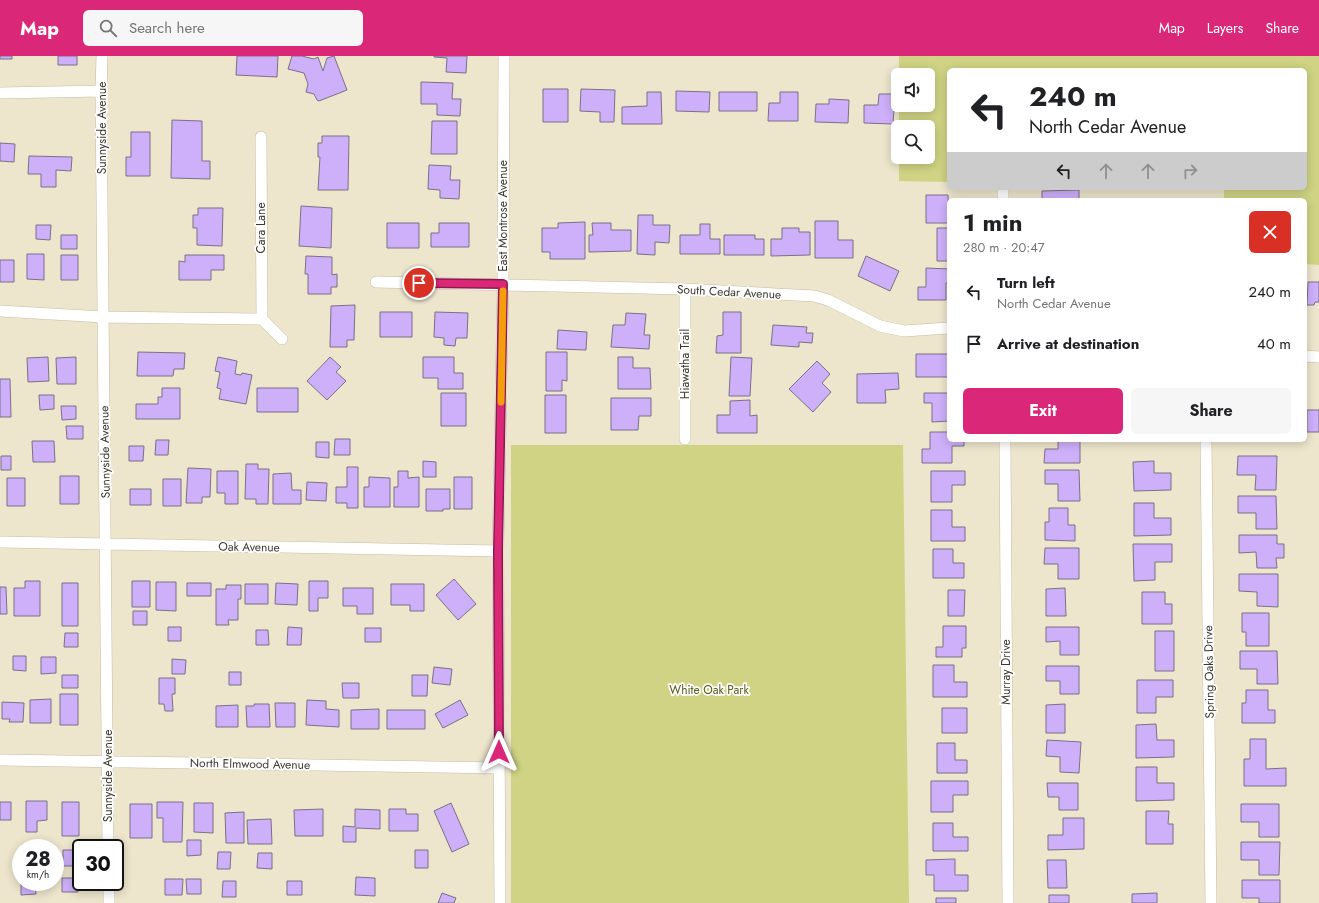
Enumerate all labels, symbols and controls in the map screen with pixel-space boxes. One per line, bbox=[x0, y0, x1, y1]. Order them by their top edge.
search box bbox=[83, 10, 363, 46]
text: Map bbox=[20, 15, 59, 42]
icon: search bbox=[97, 17, 119, 39]
text: Search here bbox=[129, 17, 205, 39]
text: Map bbox=[1159, 18, 1185, 38]
text: Layers bbox=[1207, 18, 1243, 38]
text: Share bbox=[1265, 18, 1299, 38]
map controls bbox=[891, 68, 935, 164]
button: sound bbox=[891, 68, 935, 112]
text: 240 m bbox=[1029, 76, 1117, 117]
street label: Sunnyside Avenue bbox=[93, 82, 111, 174]
icon: left bbox=[963, 84, 1015, 136]
text: North Cedar Avenue bbox=[1029, 114, 1186, 140]
button: search bbox=[891, 120, 935, 164]
street label: East Montrose Avenue bbox=[494, 160, 512, 272]
icon: left bbox=[1053, 160, 1075, 182]
icon: ahead bbox=[1095, 160, 1117, 182]
icon: ahead bbox=[1137, 160, 1159, 182]
icon: right bbox=[1179, 160, 1201, 182]
street label: Cara Lane bbox=[252, 202, 270, 254]
text: 1 min bbox=[963, 205, 1023, 240]
button: close bbox=[1249, 211, 1291, 253]
text: 280 m · 20:47 bbox=[963, 238, 1045, 257]
pin bbox=[402, 266, 436, 300]
icon: arrive bbox=[408, 272, 430, 294]
text: Turn left bbox=[997, 272, 1055, 294]
street label: South Cedar Avenue bbox=[676, 280, 782, 304]
icon: left bbox=[963, 281, 985, 303]
text: 240 m bbox=[1249, 281, 1291, 303]
text: North Cedar Avenue bbox=[997, 294, 1111, 313]
street label: Hiawatha Trail bbox=[676, 329, 694, 399]
icon: arrive bbox=[963, 333, 985, 355]
text: Arrive at destination bbox=[997, 333, 1139, 355]
text: 40 m bbox=[1257, 333, 1291, 355]
button: Exit bbox=[963, 388, 1123, 434]
button: Share bbox=[1131, 388, 1291, 434]
street label: Sunnyside Avenue bbox=[95, 406, 115, 498]
street label: Oak Avenue bbox=[218, 537, 280, 557]
street label: Spring Oaks Drive bbox=[1199, 625, 1219, 719]
street label: Murray Drive bbox=[997, 639, 1015, 705]
park label: White Oak Park bbox=[669, 681, 749, 699]
street label: Sunnyside Avenue bbox=[99, 730, 117, 822]
position arrow bbox=[478, 731, 520, 773]
street label: North Elmwood Avenue bbox=[190, 754, 310, 774]
speed limit sign: 30 bbox=[72, 839, 124, 891]
text: 28 bbox=[25, 845, 51, 874]
text: km/h bbox=[27, 867, 49, 882]

